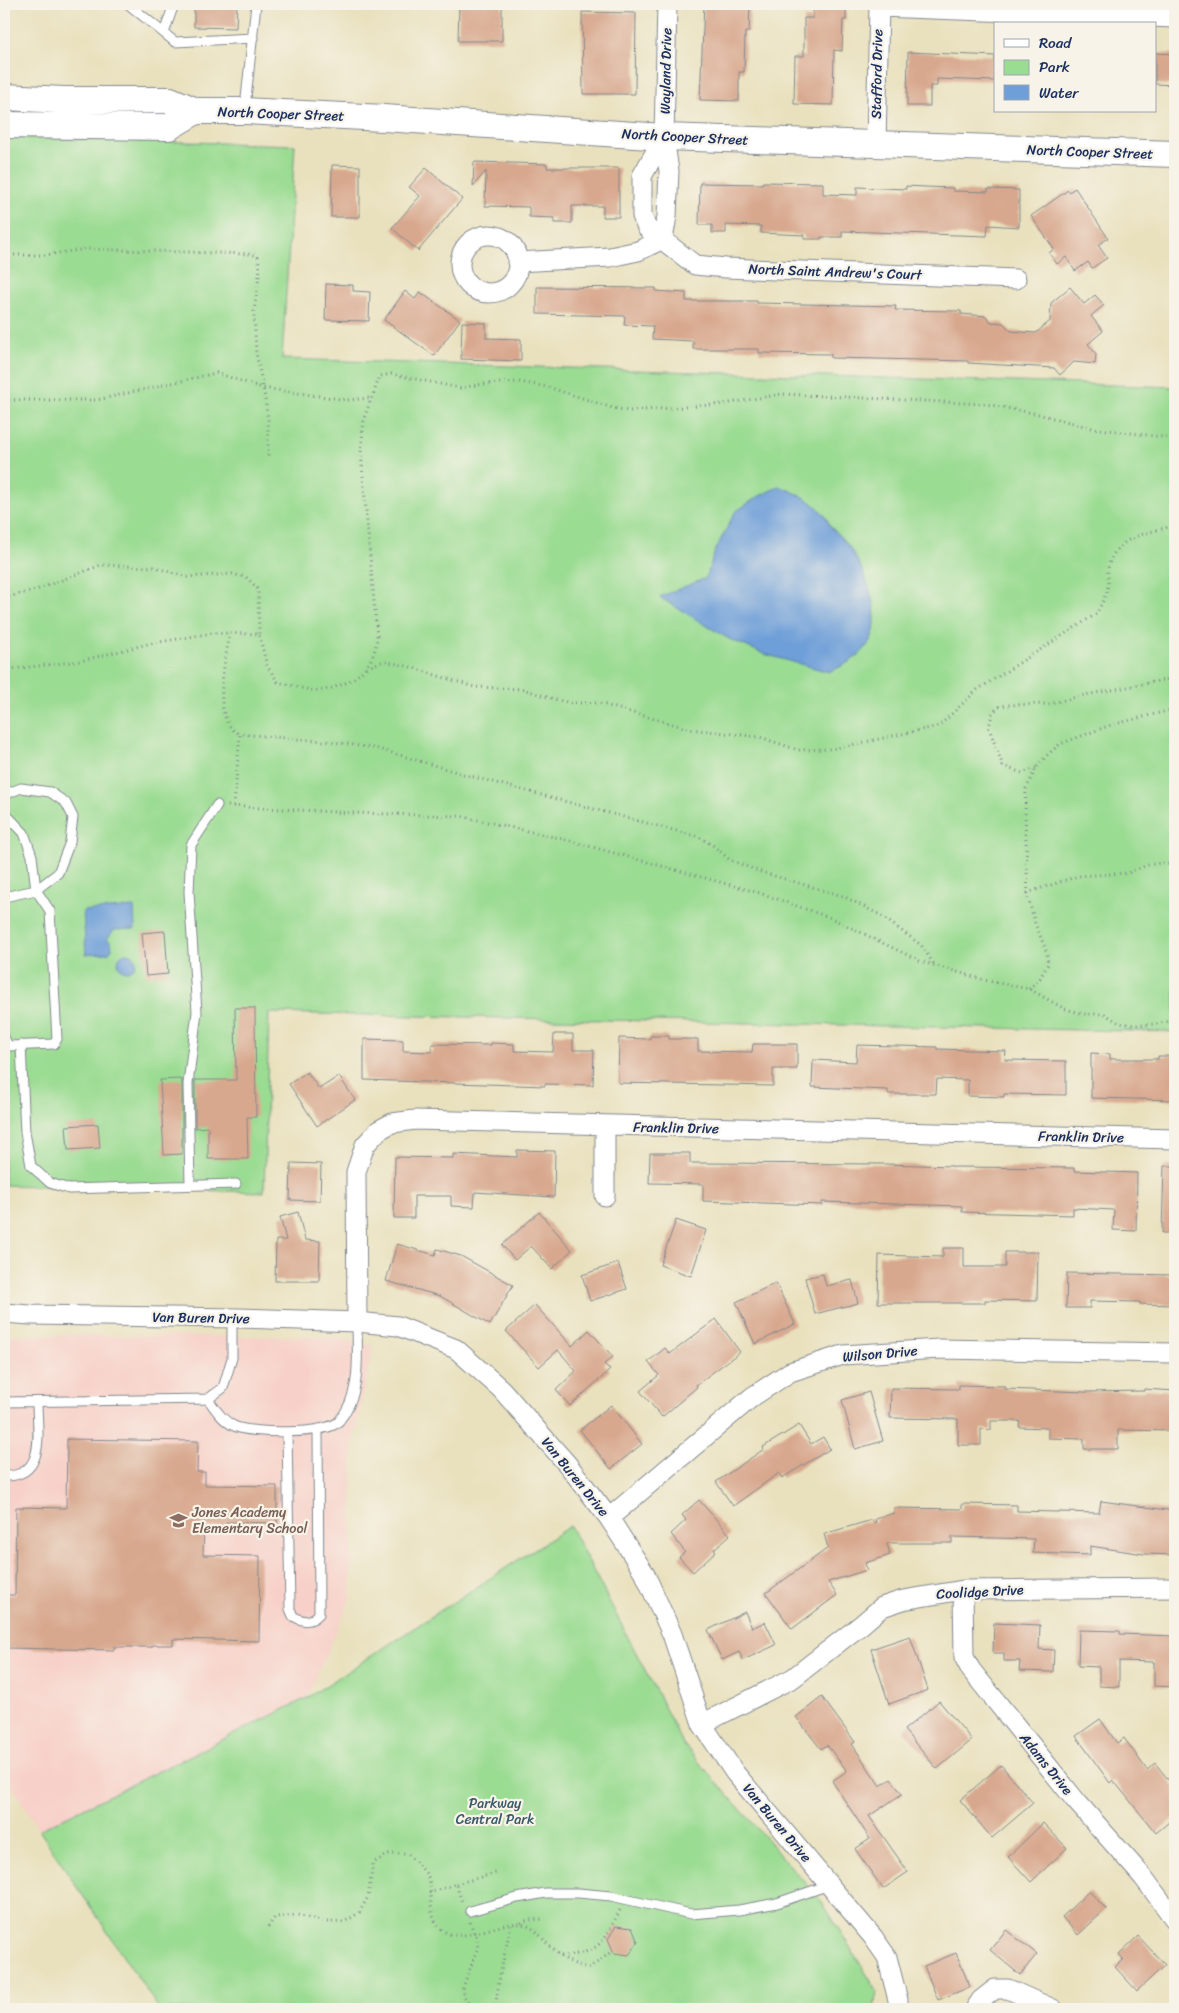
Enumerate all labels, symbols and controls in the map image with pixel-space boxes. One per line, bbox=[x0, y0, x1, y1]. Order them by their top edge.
legend bbox=[994, 22, 1156, 112]
street label: Wayland Drive bbox=[653, 28, 679, 114]
street label: Stafford Drive bbox=[864, 29, 890, 119]
text: Road bbox=[1039, 30, 1072, 56]
text: Park bbox=[1039, 54, 1070, 80]
text: Water bbox=[1039, 80, 1079, 106]
street label: North Cooper Street bbox=[217, 99, 345, 129]
street label: North Cooper Street bbox=[621, 121, 749, 153]
street label: North Cooper Street bbox=[1026, 137, 1154, 167]
street label: North Saint Andrew's Court bbox=[748, 256, 923, 288]
street label: Franklin Drive bbox=[633, 1115, 719, 1141]
street label: Franklin Drive bbox=[1038, 1124, 1124, 1150]
street label: Van Buren Drive bbox=[152, 1305, 250, 1331]
street label: Wilson Drive bbox=[841, 1338, 919, 1370]
street label: Van Buren Drive bbox=[535, 1431, 615, 1523]
place label: Jones Academy Elementary School bbox=[191, 1500, 309, 1541]
school or university icon: Jones Academy Elementary School bbox=[168, 1510, 188, 1530]
street label: Coolidge Drive bbox=[936, 1577, 1025, 1607]
street label: Adams Drive bbox=[1012, 1726, 1079, 1801]
street label: Van Buren Drive bbox=[736, 1778, 818, 1868]
park label: Parkway Central Park bbox=[456, 1791, 534, 1832]

